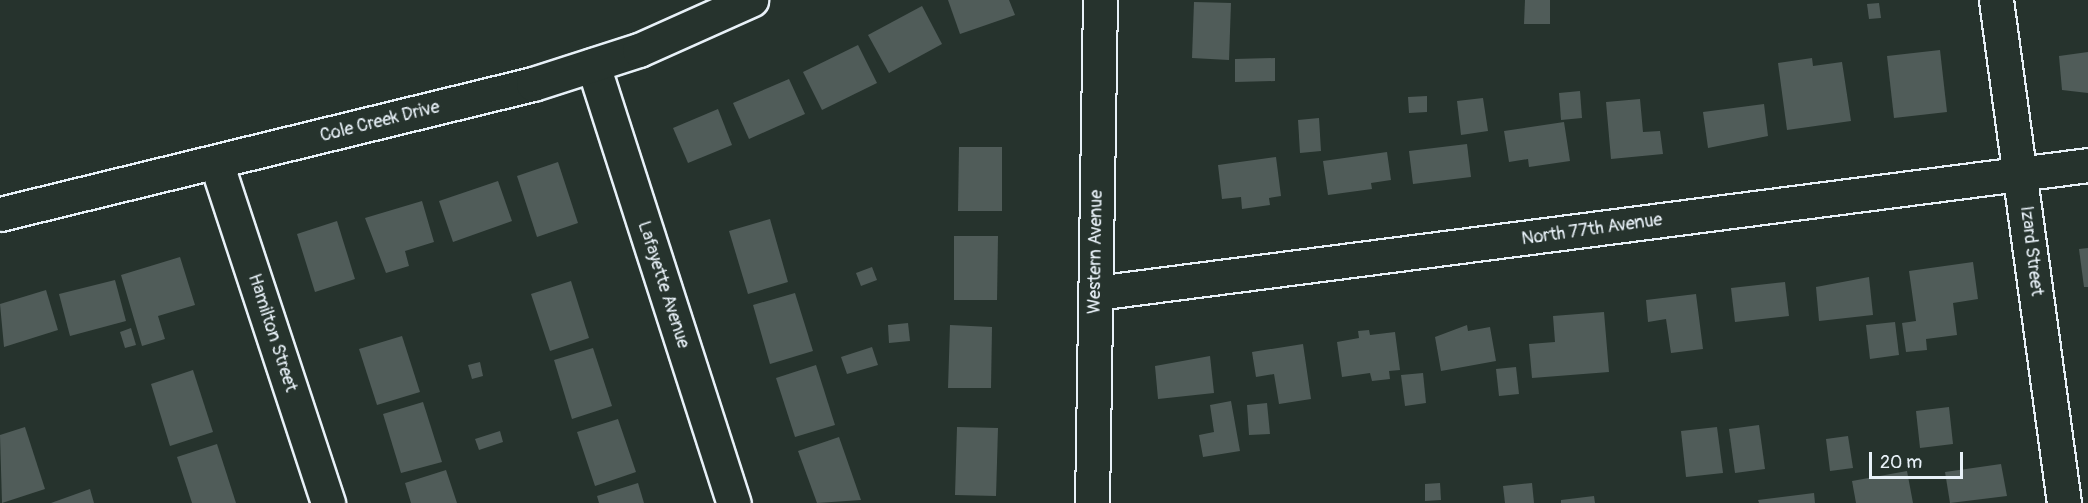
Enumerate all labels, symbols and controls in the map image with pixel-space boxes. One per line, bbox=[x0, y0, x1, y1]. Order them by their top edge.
street label: Cole Creek Drive bbox=[318, 97, 442, 147]
street label: Western Avenue bbox=[1084, 190, 1108, 314]
street label: Izard Street bbox=[2015, 205, 2047, 297]
street label: North 77th Avenue bbox=[1520, 209, 1664, 251]
street label: Lafayette Avenue bbox=[632, 219, 694, 351]
street label: Hamilton Street bbox=[243, 271, 301, 395]
scale bar bbox=[1872, 440, 1966, 478]
text: 20 m bbox=[1880, 451, 1922, 474]

